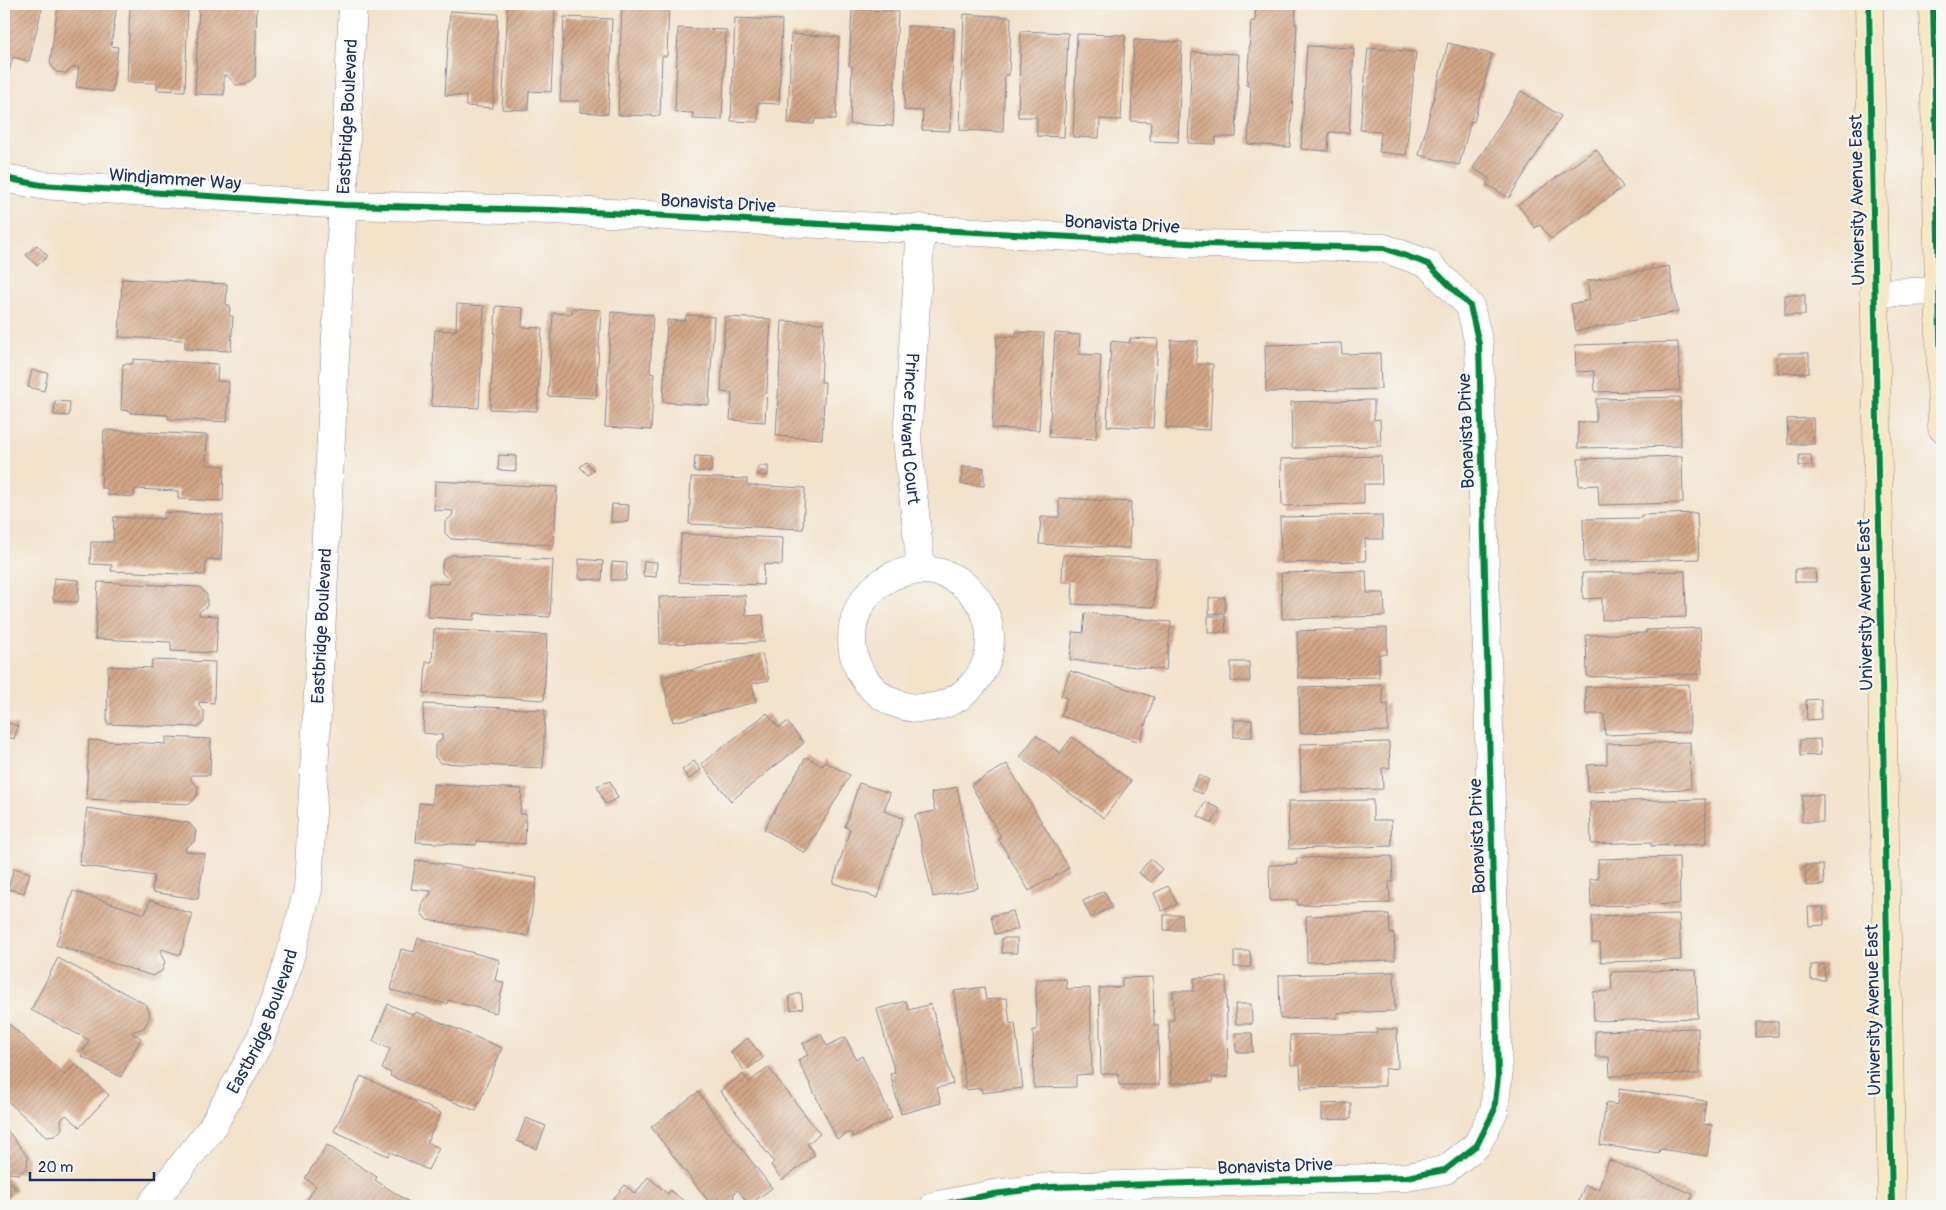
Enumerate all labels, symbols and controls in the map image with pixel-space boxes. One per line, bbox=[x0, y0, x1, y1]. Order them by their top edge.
street label: Eastbridge Boulevard bbox=[332, 38, 363, 195]
street label: University Avenue East bbox=[1844, 113, 1870, 286]
street label: Windjammer Way bbox=[108, 163, 242, 196]
street label: Bonavista Drive bbox=[660, 189, 776, 218]
street label: Bonavista Drive bbox=[1064, 210, 1180, 239]
street label: Prince Edward Court bbox=[895, 352, 925, 506]
street label: Bonavista Drive bbox=[1453, 373, 1480, 489]
street label: University Avenue East bbox=[1852, 518, 1878, 691]
street label: Eastbridge Boulevard bbox=[306, 548, 337, 704]
street label: Bonavista Drive bbox=[1464, 778, 1491, 894]
street label: University Avenue East bbox=[1860, 923, 1886, 1096]
street label: Eastbridge Boulevard bbox=[222, 947, 303, 1098]
scale bar bbox=[30, 1150, 154, 1182]
street label: Bonavista Drive bbox=[1217, 1153, 1333, 1180]
text: 20 m bbox=[38, 1158, 73, 1177]

